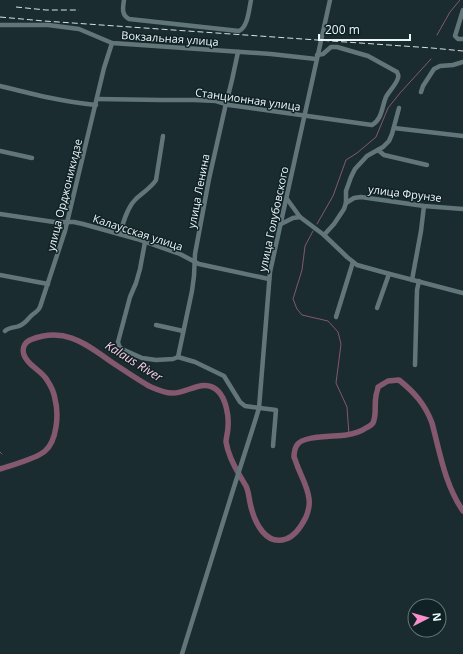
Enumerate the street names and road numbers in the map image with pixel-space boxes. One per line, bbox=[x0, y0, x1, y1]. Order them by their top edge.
street label: Вокзальная улица bbox=[121, 27, 219, 49]
street label: Станционная улица bbox=[194, 84, 302, 114]
street label: улица Орджоникидзе bbox=[43, 137, 85, 253]
street label: улица Ленина bbox=[183, 152, 213, 230]
street label: улица Голубовского bbox=[255, 165, 292, 273]
street label: улица Фрунзе bbox=[367, 181, 443, 205]
street label: Калаусская улица bbox=[91, 210, 185, 254]

